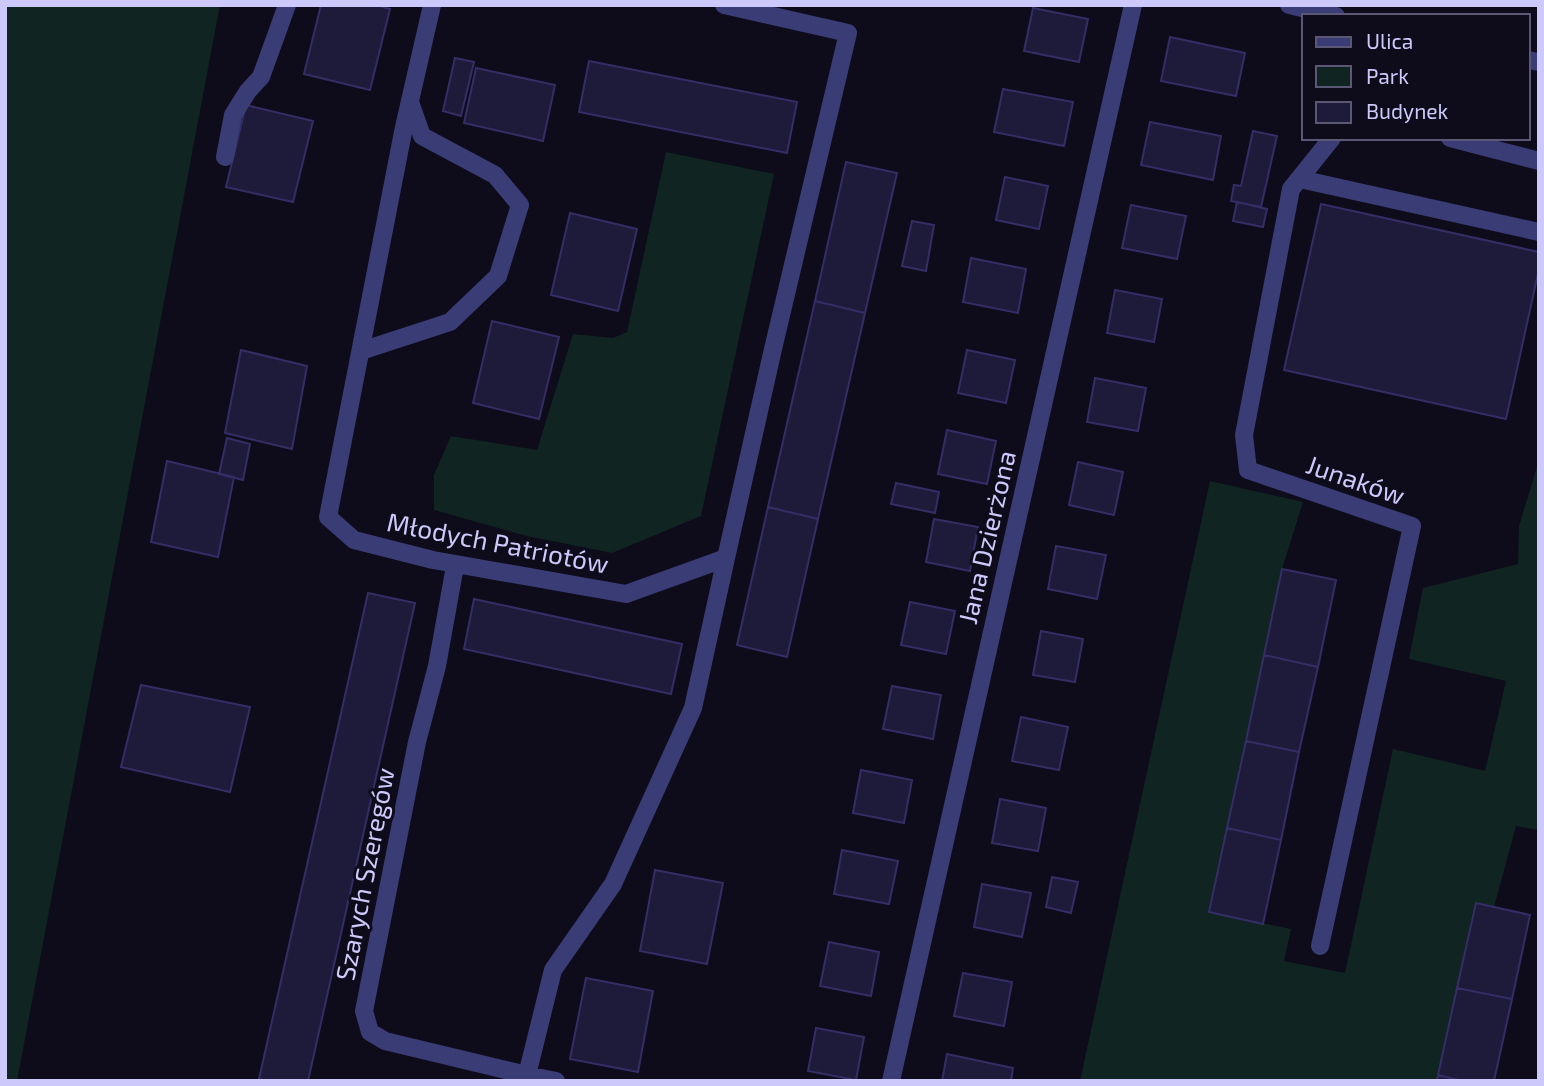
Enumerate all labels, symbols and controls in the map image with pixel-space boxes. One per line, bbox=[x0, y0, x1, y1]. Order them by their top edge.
legend bbox=[1302, 14, 1530, 140]
text: Ulica bbox=[1366, 28, 1413, 53]
text: Park bbox=[1366, 63, 1409, 88]
text: Budynek bbox=[1366, 98, 1449, 123]
street label: Jana Dzierżona bbox=[951, 447, 1021, 627]
street label: Junaków bbox=[1303, 448, 1409, 510]
street label: Młodych Patriotów bbox=[384, 505, 612, 579]
street label: Szarych Szeregów bbox=[328, 765, 400, 983]

